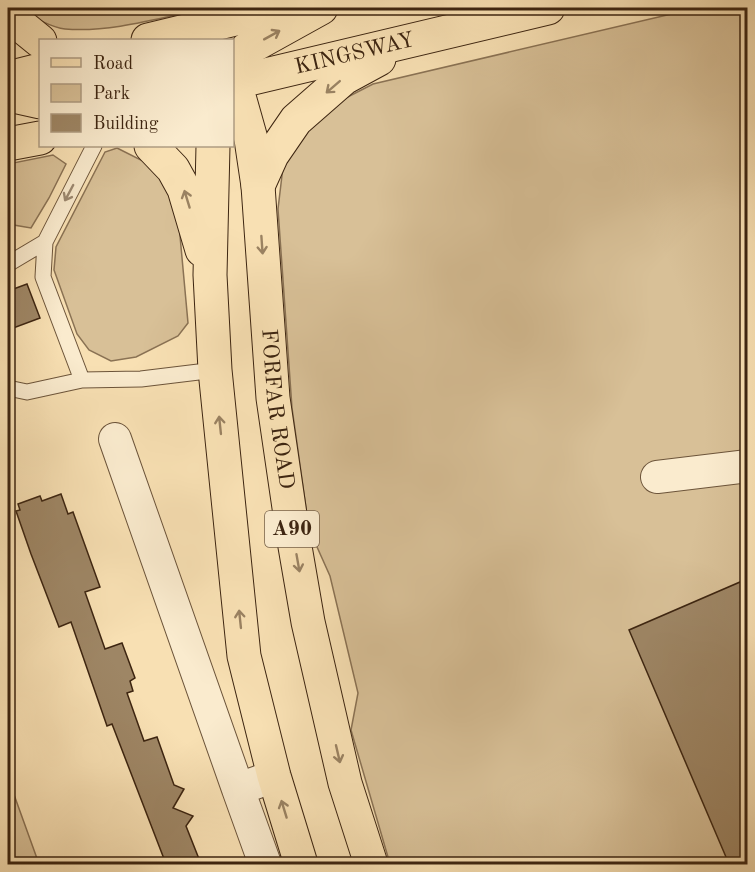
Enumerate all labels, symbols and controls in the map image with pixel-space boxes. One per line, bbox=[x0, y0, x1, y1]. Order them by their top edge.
one-way arrow bbox=[263, 29, 280, 41]
street label: KINGSWAY bbox=[293, 29, 417, 79]
legend bbox=[39, 39, 234, 147]
text: Road bbox=[93, 55, 133, 73]
one-way arrow bbox=[326, 80, 341, 94]
text: Park bbox=[93, 85, 130, 103]
text: Building bbox=[93, 115, 159, 133]
one-way arrow bbox=[63, 184, 74, 202]
one-way arrow bbox=[181, 190, 192, 209]
one-way arrow bbox=[257, 234, 268, 254]
street label: FORFAR ROAD bbox=[257, 328, 297, 491]
one-way arrow bbox=[214, 416, 225, 435]
road number: A90 bbox=[265, 511, 319, 547]
one-way arrow bbox=[293, 553, 304, 573]
one-way arrow bbox=[234, 610, 245, 629]
one-way arrow bbox=[333, 744, 345, 763]
one-way arrow bbox=[278, 799, 289, 818]

